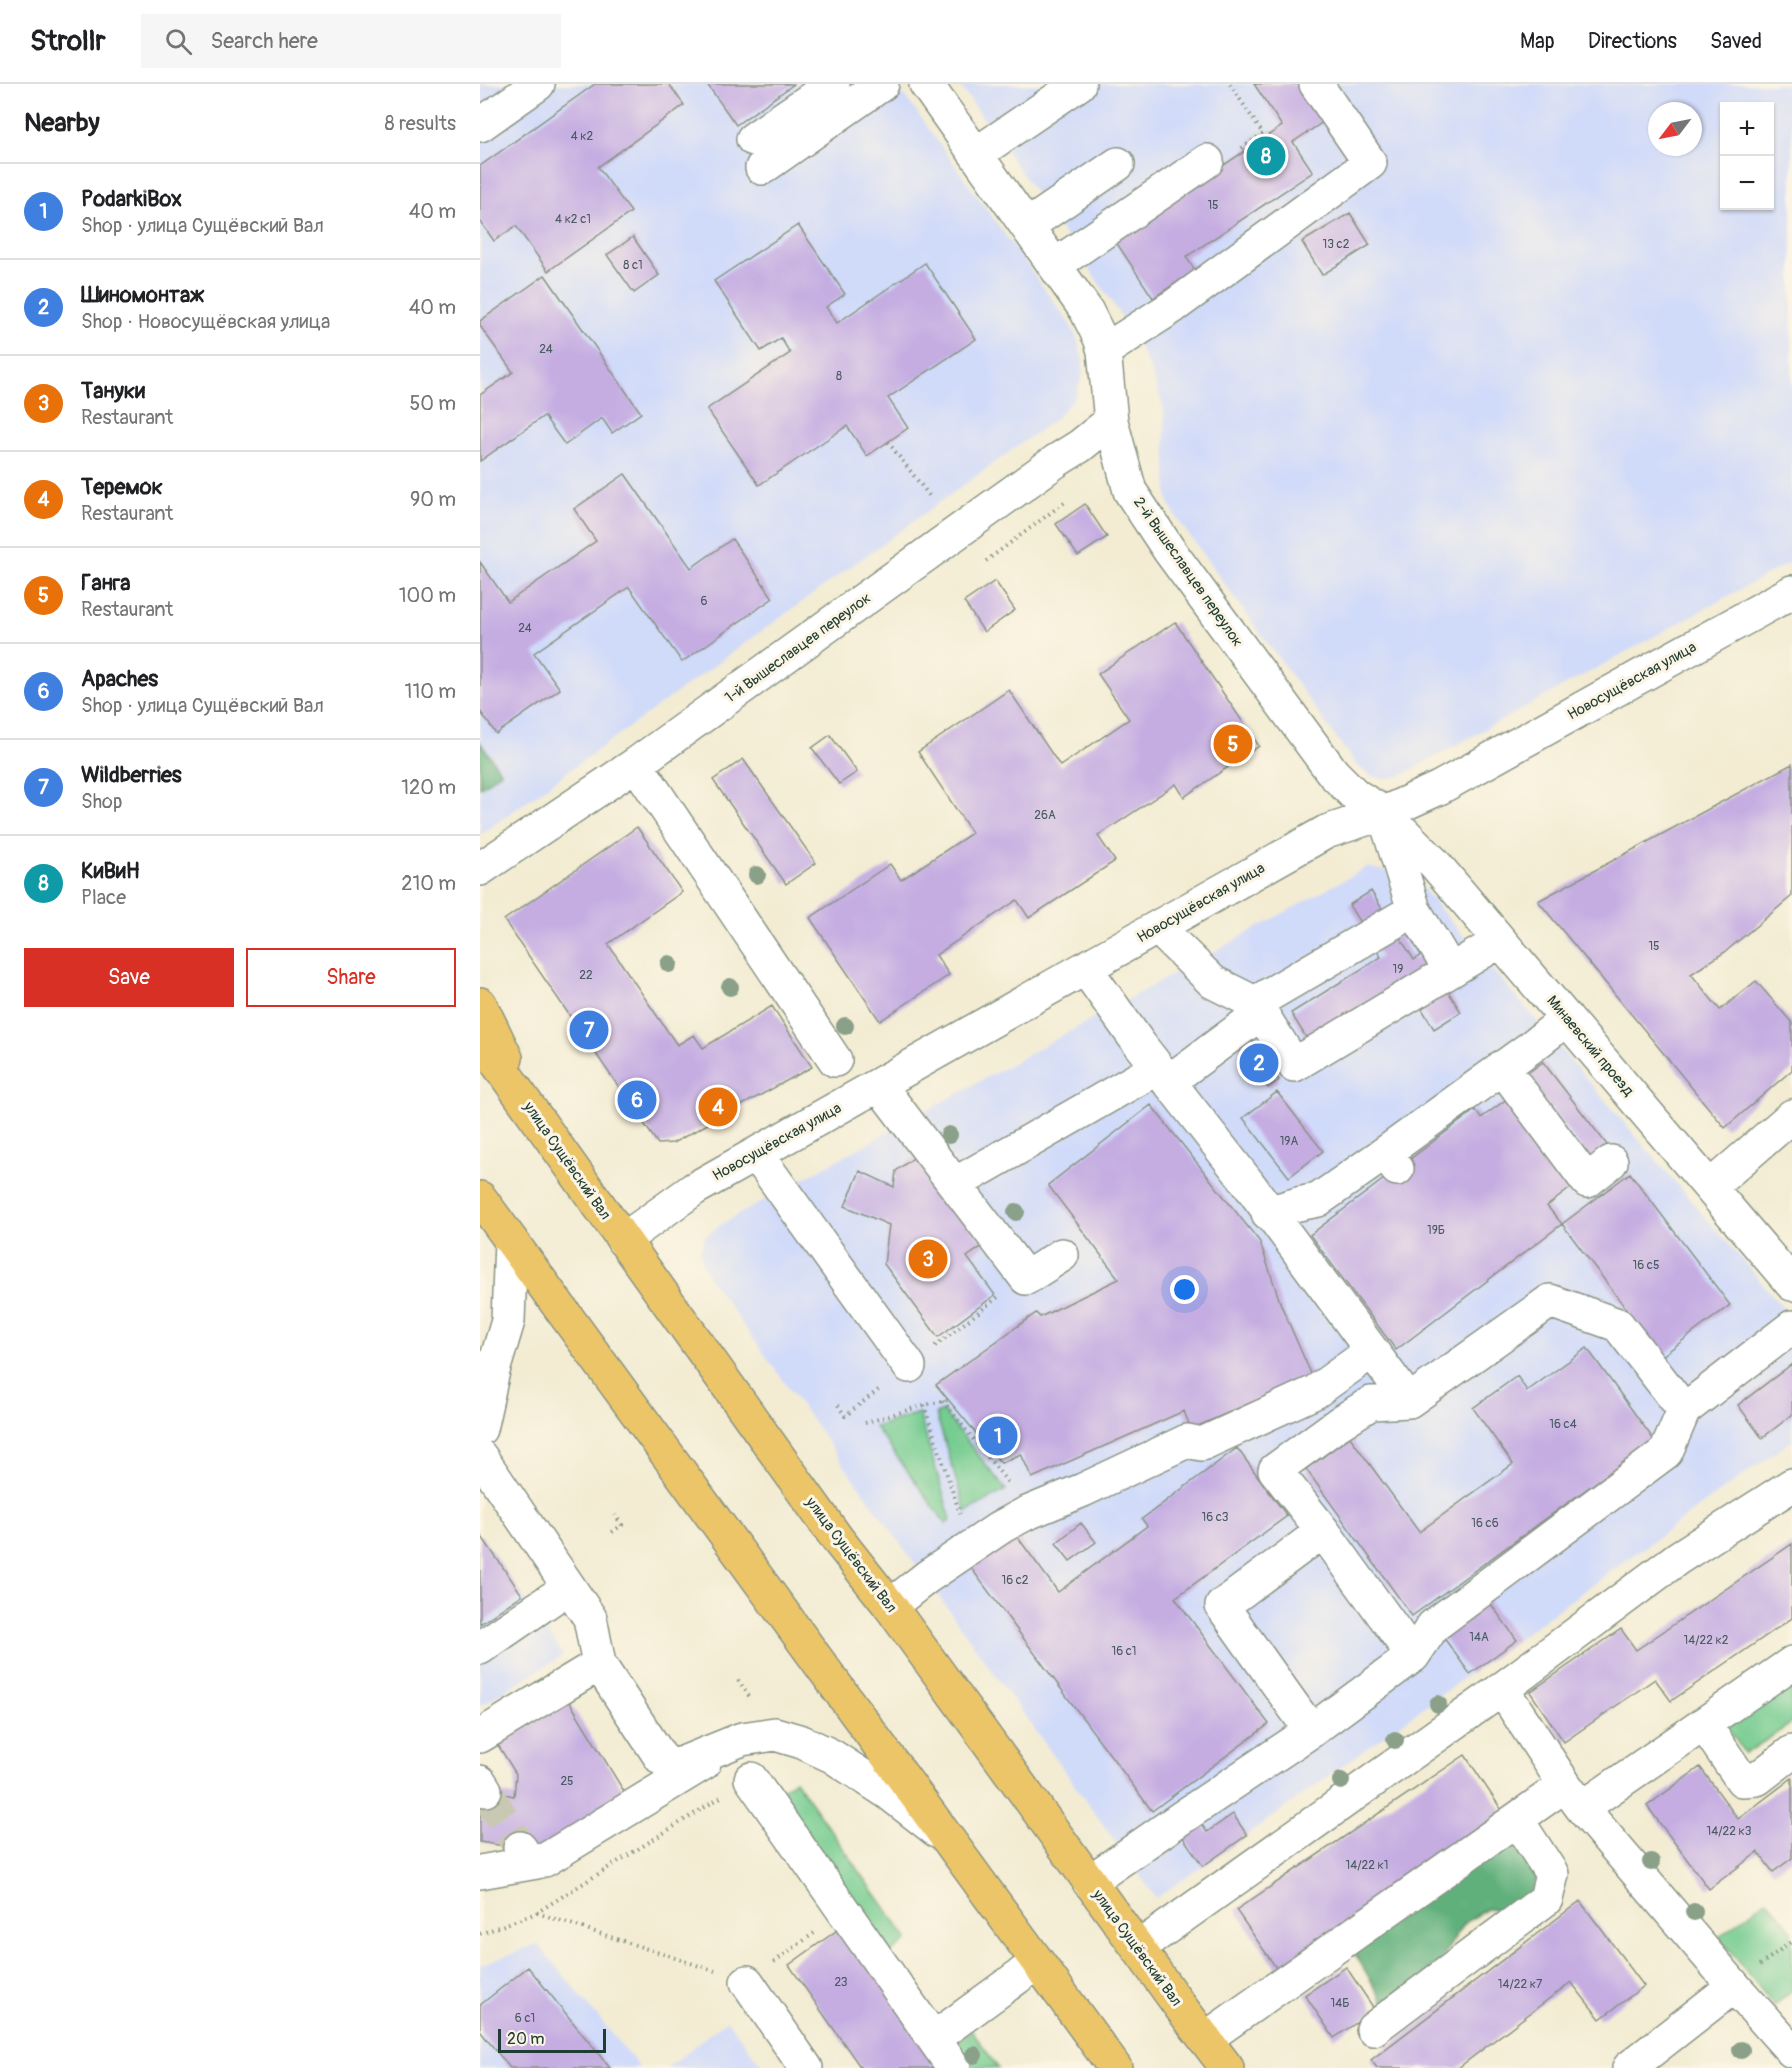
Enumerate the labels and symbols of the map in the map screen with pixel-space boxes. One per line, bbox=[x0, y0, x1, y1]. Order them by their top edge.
north arrow bbox=[1648, 102, 1702, 156]
house number: 4 к2 bbox=[571, 129, 594, 144]
pin: 8 bbox=[1246, 134, 1286, 178]
house number: 15 bbox=[1207, 198, 1219, 213]
house number: 4 к2 с1 bbox=[555, 212, 591, 227]
house number: 13 с2 bbox=[1323, 237, 1350, 252]
house number: 8 с1 bbox=[623, 258, 643, 273]
house number: 24 bbox=[539, 342, 553, 357]
house number: 8 bbox=[836, 369, 842, 384]
street label: 2-й Вышеславцев переулок bbox=[1129, 494, 1247, 651]
street label: 1-й Вышеславцев переулок bbox=[721, 589, 875, 707]
house number: 6 bbox=[701, 594, 708, 609]
house number: 24 bbox=[518, 621, 532, 636]
street label: Новосущёвская улица bbox=[1564, 638, 1700, 724]
pin: 5 bbox=[1214, 722, 1252, 766]
house number: 26А bbox=[1034, 808, 1056, 823]
street label: Новосущёвская улица bbox=[1134, 859, 1268, 947]
house number: 15 bbox=[1648, 939, 1660, 954]
house number: 19 bbox=[1393, 962, 1403, 977]
house number: 22 bbox=[579, 968, 593, 983]
street label: Минаевский проезд bbox=[1542, 992, 1638, 1100]
pin: 7 bbox=[570, 1008, 608, 1052]
pin: 2 bbox=[1240, 1040, 1278, 1086]
pin: 6 bbox=[618, 1078, 656, 1122]
pin: 4 bbox=[698, 1084, 738, 1130]
street label: улица Сущёвский Вал bbox=[519, 1098, 615, 1224]
street label: Новосущёвская улица bbox=[709, 1099, 845, 1185]
house number: 19А bbox=[1280, 1134, 1299, 1149]
house number: 19Б bbox=[1427, 1223, 1445, 1238]
pin: 3 bbox=[908, 1236, 948, 1282]
house number: 16 с5 bbox=[1633, 1258, 1659, 1273]
your location bbox=[1170, 1275, 1199, 1304]
pin: 1 bbox=[978, 1414, 1018, 1458]
house number: 16 с4 bbox=[1549, 1417, 1577, 1432]
street label: улица Сущёвский Вал bbox=[801, 1493, 901, 1617]
house number: 16 с3 bbox=[1201, 1510, 1229, 1525]
house number: 16 с6 bbox=[1471, 1516, 1499, 1531]
house number: 16 с2 bbox=[1001, 1573, 1029, 1588]
house number: 14А bbox=[1469, 1630, 1489, 1645]
house number: 14/22 к2 bbox=[1684, 1633, 1729, 1648]
house number: 16 с1 bbox=[1111, 1644, 1137, 1659]
house number: 25 bbox=[560, 1774, 574, 1789]
house number: 14/22 к3 bbox=[1707, 1824, 1752, 1839]
house number: 14/22 к1 bbox=[1346, 1858, 1388, 1873]
street label: улица Сущёвский Вал bbox=[1088, 1885, 1186, 2010]
house number: 23 bbox=[834, 1975, 848, 1990]
house number: 14/22 к7 bbox=[1498, 1977, 1543, 1992]
house number: 14Б bbox=[1331, 1996, 1349, 2011]
house number: 6 с1 bbox=[515, 2011, 535, 2026]
scale bar bbox=[498, 2026, 606, 2054]

